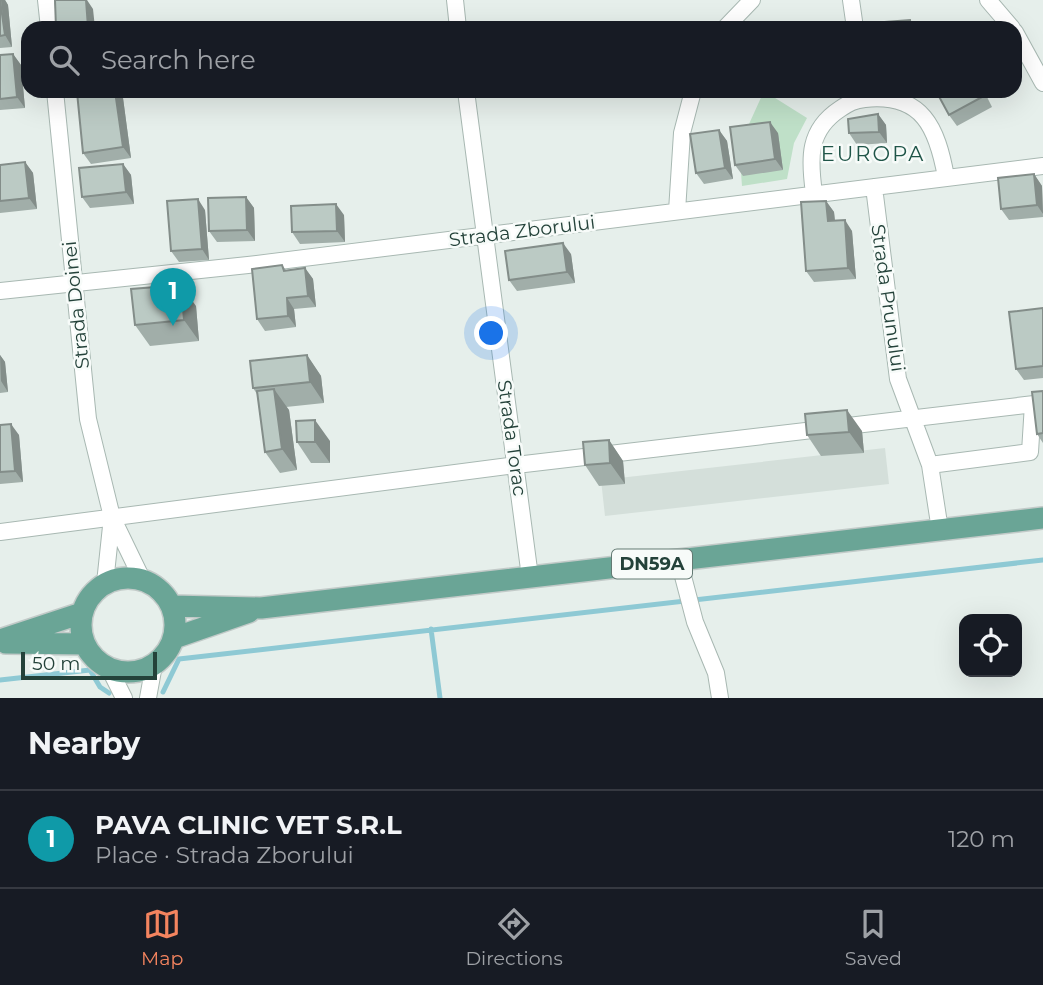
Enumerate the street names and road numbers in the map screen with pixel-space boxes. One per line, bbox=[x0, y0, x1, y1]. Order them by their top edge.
street label: Strada Zborului bbox=[448, 211, 596, 251]
street label: Strada Prunului bbox=[866, 223, 910, 373]
street label: Strada Doinei bbox=[58, 240, 94, 370]
street label: Strada Torac bbox=[492, 378, 532, 498]
road number: DN59A bbox=[612, 550, 692, 578]

